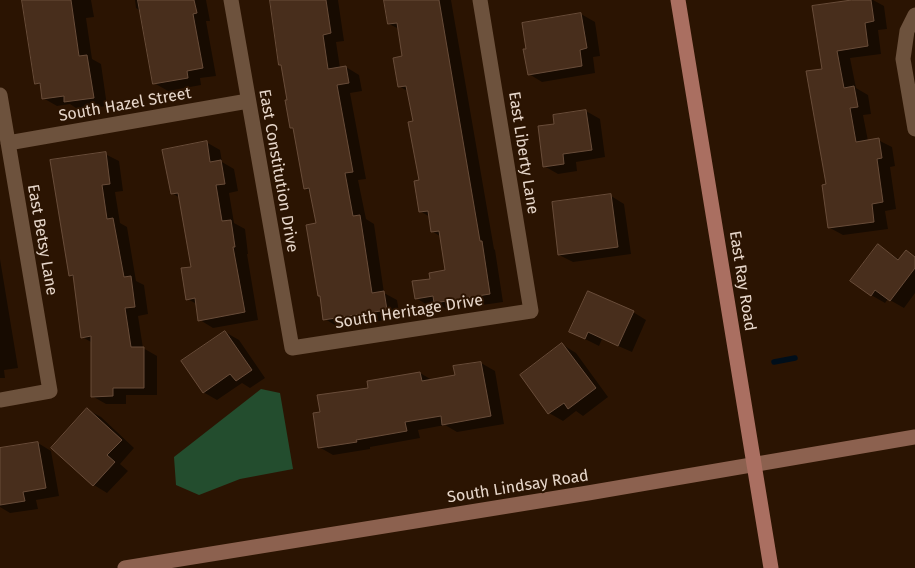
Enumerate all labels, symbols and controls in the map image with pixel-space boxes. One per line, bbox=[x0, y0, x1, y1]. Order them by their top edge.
street label: South Hazel Street bbox=[57, 84, 193, 126]
street label: East Constitution Drive bbox=[254, 88, 302, 254]
street label: East Liberty Lane bbox=[504, 90, 542, 216]
street label: East Betsy Lane bbox=[23, 183, 61, 297]
street label: East Ray Road bbox=[725, 229, 759, 333]
street label: South Heritage Drive bbox=[334, 291, 484, 333]
street label: South Lindsay Road bbox=[446, 466, 590, 508]

